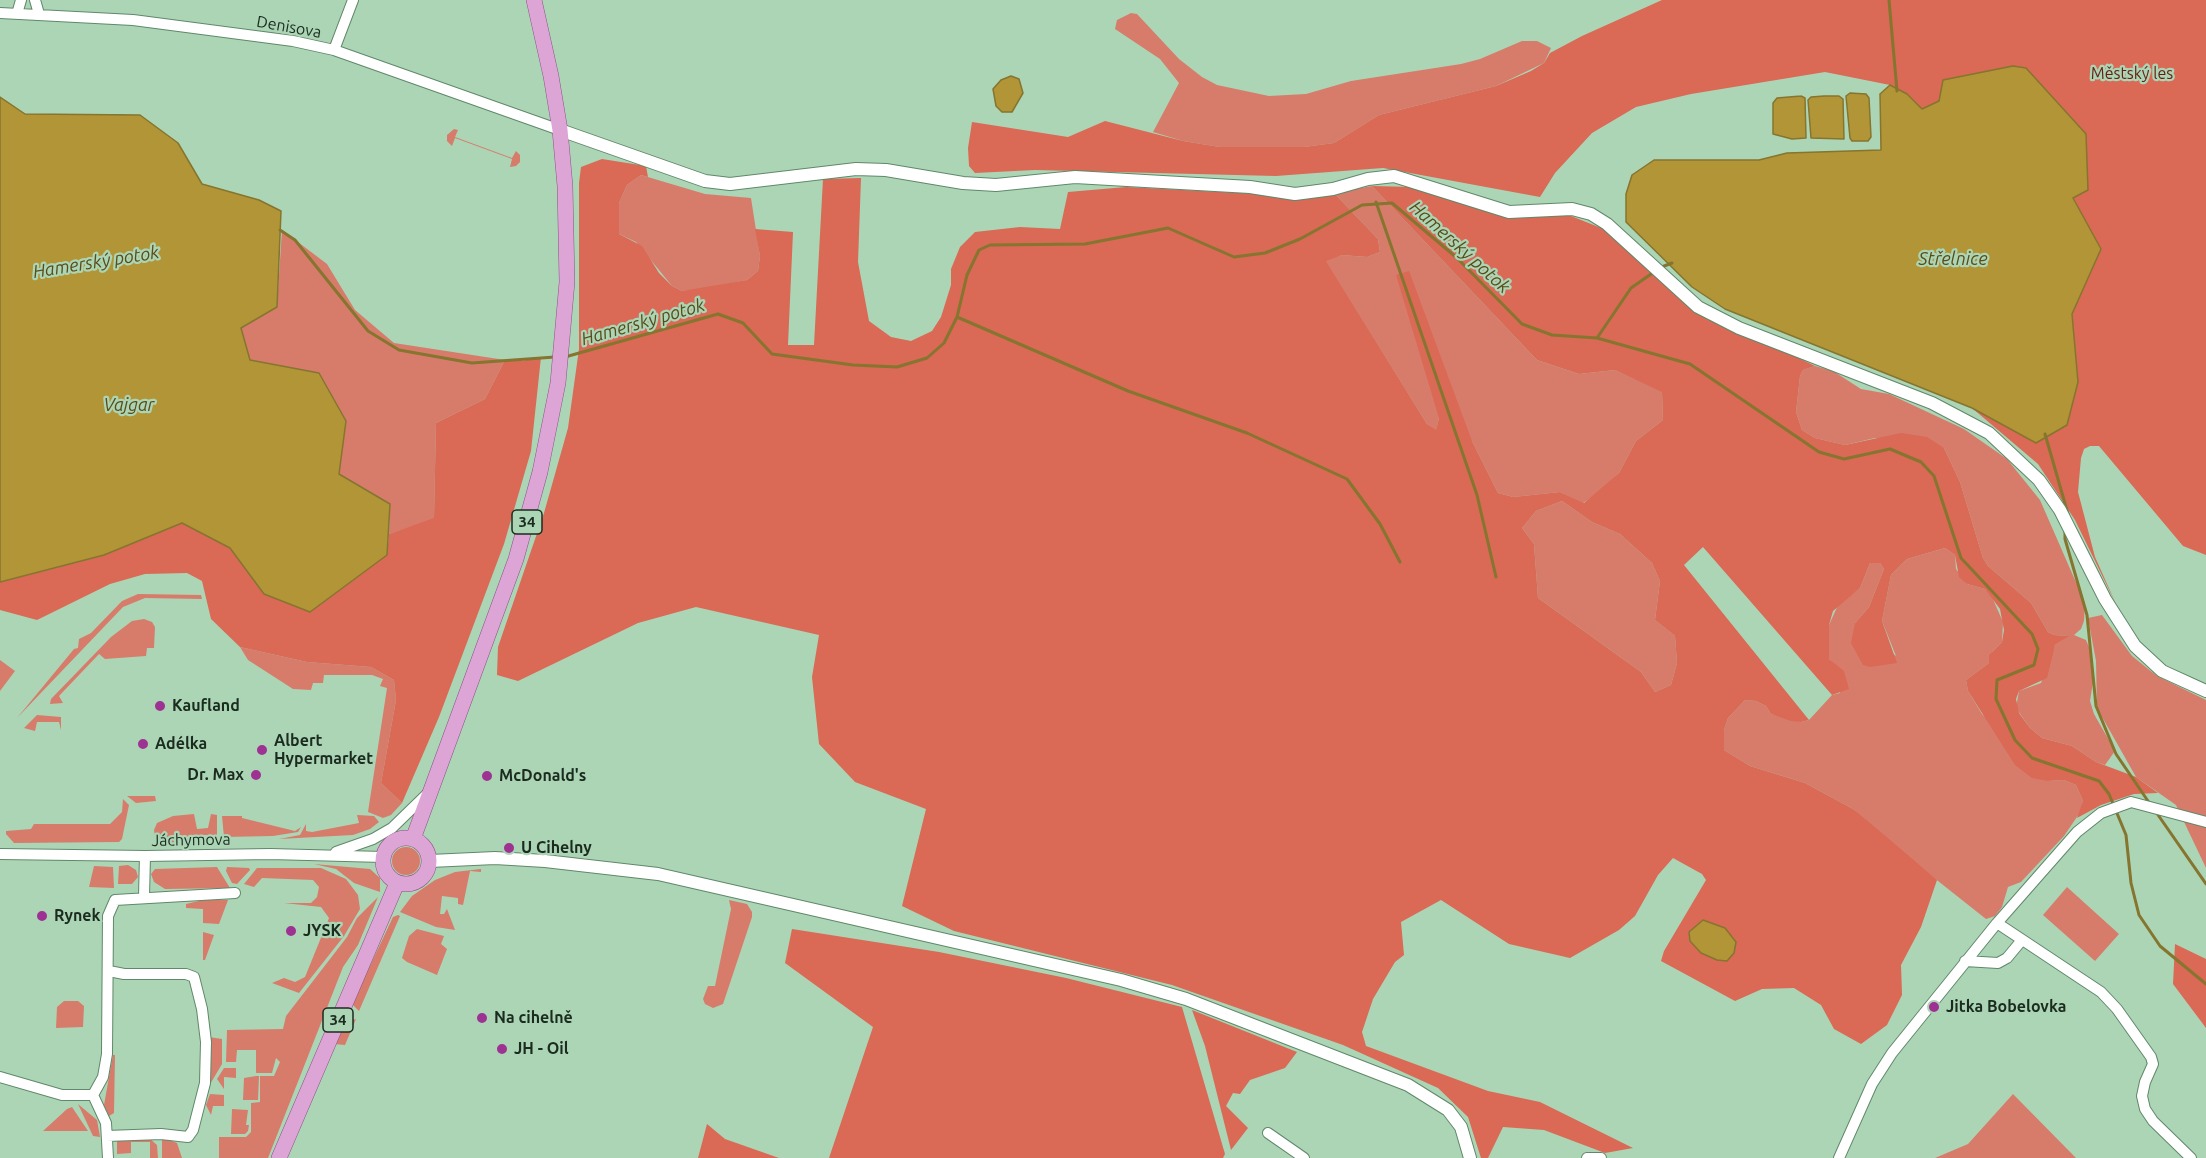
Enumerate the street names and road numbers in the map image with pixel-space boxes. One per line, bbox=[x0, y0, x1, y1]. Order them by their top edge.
street label: Denisova bbox=[255, 12, 323, 42]
road number: 34 bbox=[512, 510, 542, 534]
street label: Jáchymova bbox=[151, 830, 231, 850]
road number: 34 bbox=[323, 1008, 353, 1032]

